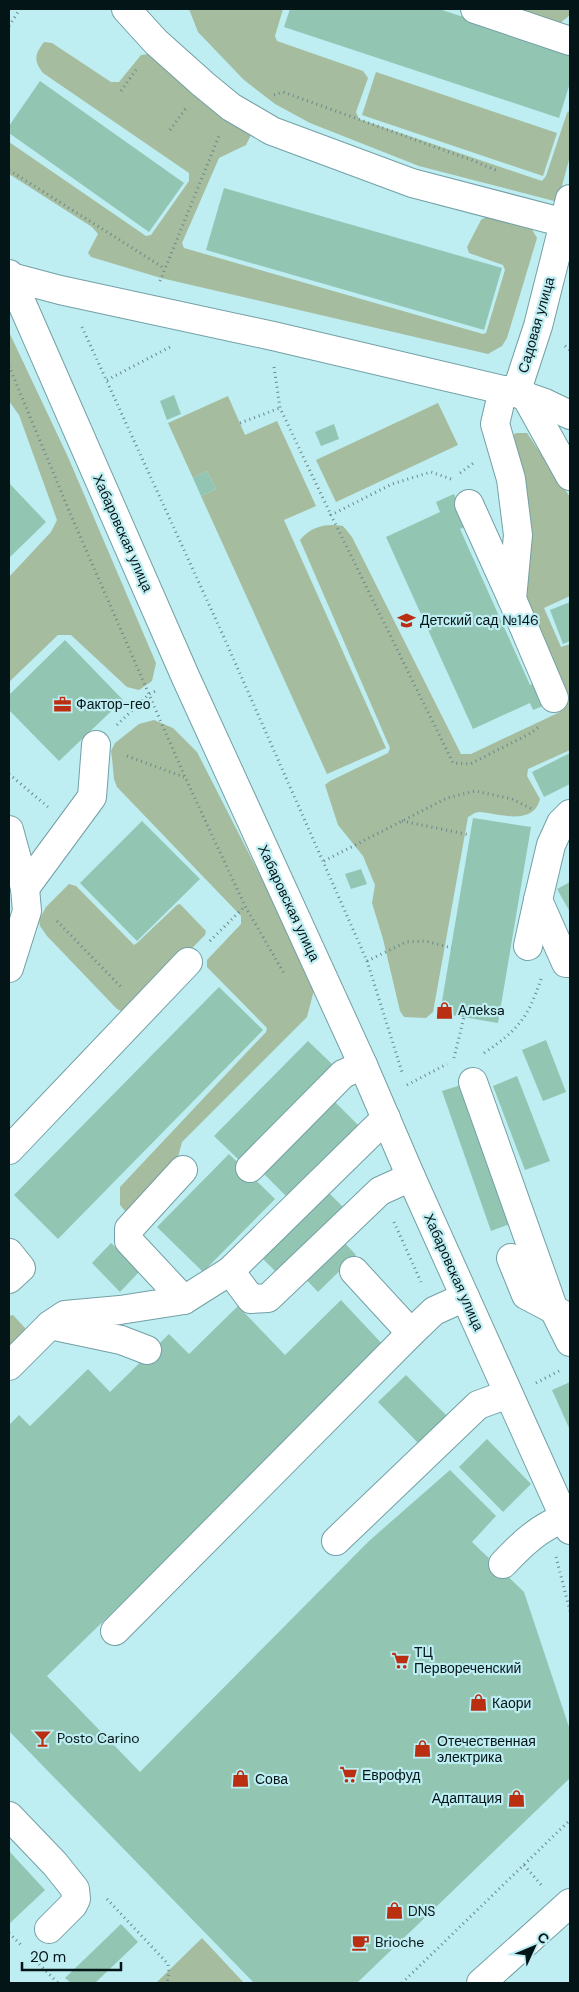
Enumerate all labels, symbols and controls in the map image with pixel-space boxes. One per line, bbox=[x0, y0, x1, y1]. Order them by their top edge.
street label: Садовая улица bbox=[514, 275, 558, 375]
street label: Хабаровская улица bbox=[89, 472, 157, 595]
school or university icon: Детский сад №146 bbox=[396, 610, 416, 630]
place label: Детский сад №146 bbox=[420, 611, 539, 629]
office icon: Фактор-гео bbox=[52, 694, 72, 714]
place label: Фактор-гео bbox=[76, 695, 151, 713]
street label: Хабаровская улица bbox=[254, 842, 324, 964]
shop icon: Алеksa bbox=[434, 1000, 454, 1020]
place label: Алеksa bbox=[458, 1001, 505, 1019]
street label: Хабаровская улица bbox=[420, 1211, 488, 1334]
place label: ТЦ Первореченский bbox=[414, 1643, 521, 1677]
supermarket icon: ТЦ Первореченский bbox=[390, 1650, 410, 1670]
shop icon: Каори bbox=[468, 1693, 488, 1713]
place label: Каори bbox=[492, 1694, 531, 1712]
bar icon: Posto Carino bbox=[33, 1728, 53, 1748]
place label: Posto Carino bbox=[57, 1729, 140, 1747]
place label: Отечественная электрика bbox=[437, 1732, 536, 1766]
shop icon: Отечественная электрика bbox=[413, 1739, 433, 1759]
supermarket icon: Еврофуд bbox=[338, 1765, 358, 1785]
place label: Еврофуд bbox=[362, 1766, 420, 1784]
shop icon: Сова bbox=[231, 1769, 251, 1789]
place label: Сова bbox=[255, 1770, 288, 1788]
shop icon: Адаптация bbox=[506, 1788, 526, 1808]
place label: Адаптация bbox=[432, 1789, 502, 1807]
shop icon: DNS bbox=[384, 1901, 404, 1921]
place label: DNS bbox=[408, 1902, 435, 1920]
north arrow bbox=[509, 1922, 559, 1972]
text: С bbox=[533, 1928, 553, 1948]
cafe icon: Brioche bbox=[351, 1932, 371, 1952]
place label: Brioche bbox=[375, 1933, 424, 1951]
scale bar bbox=[22, 1940, 121, 1972]
text: 20 m bbox=[30, 1947, 66, 1967]

